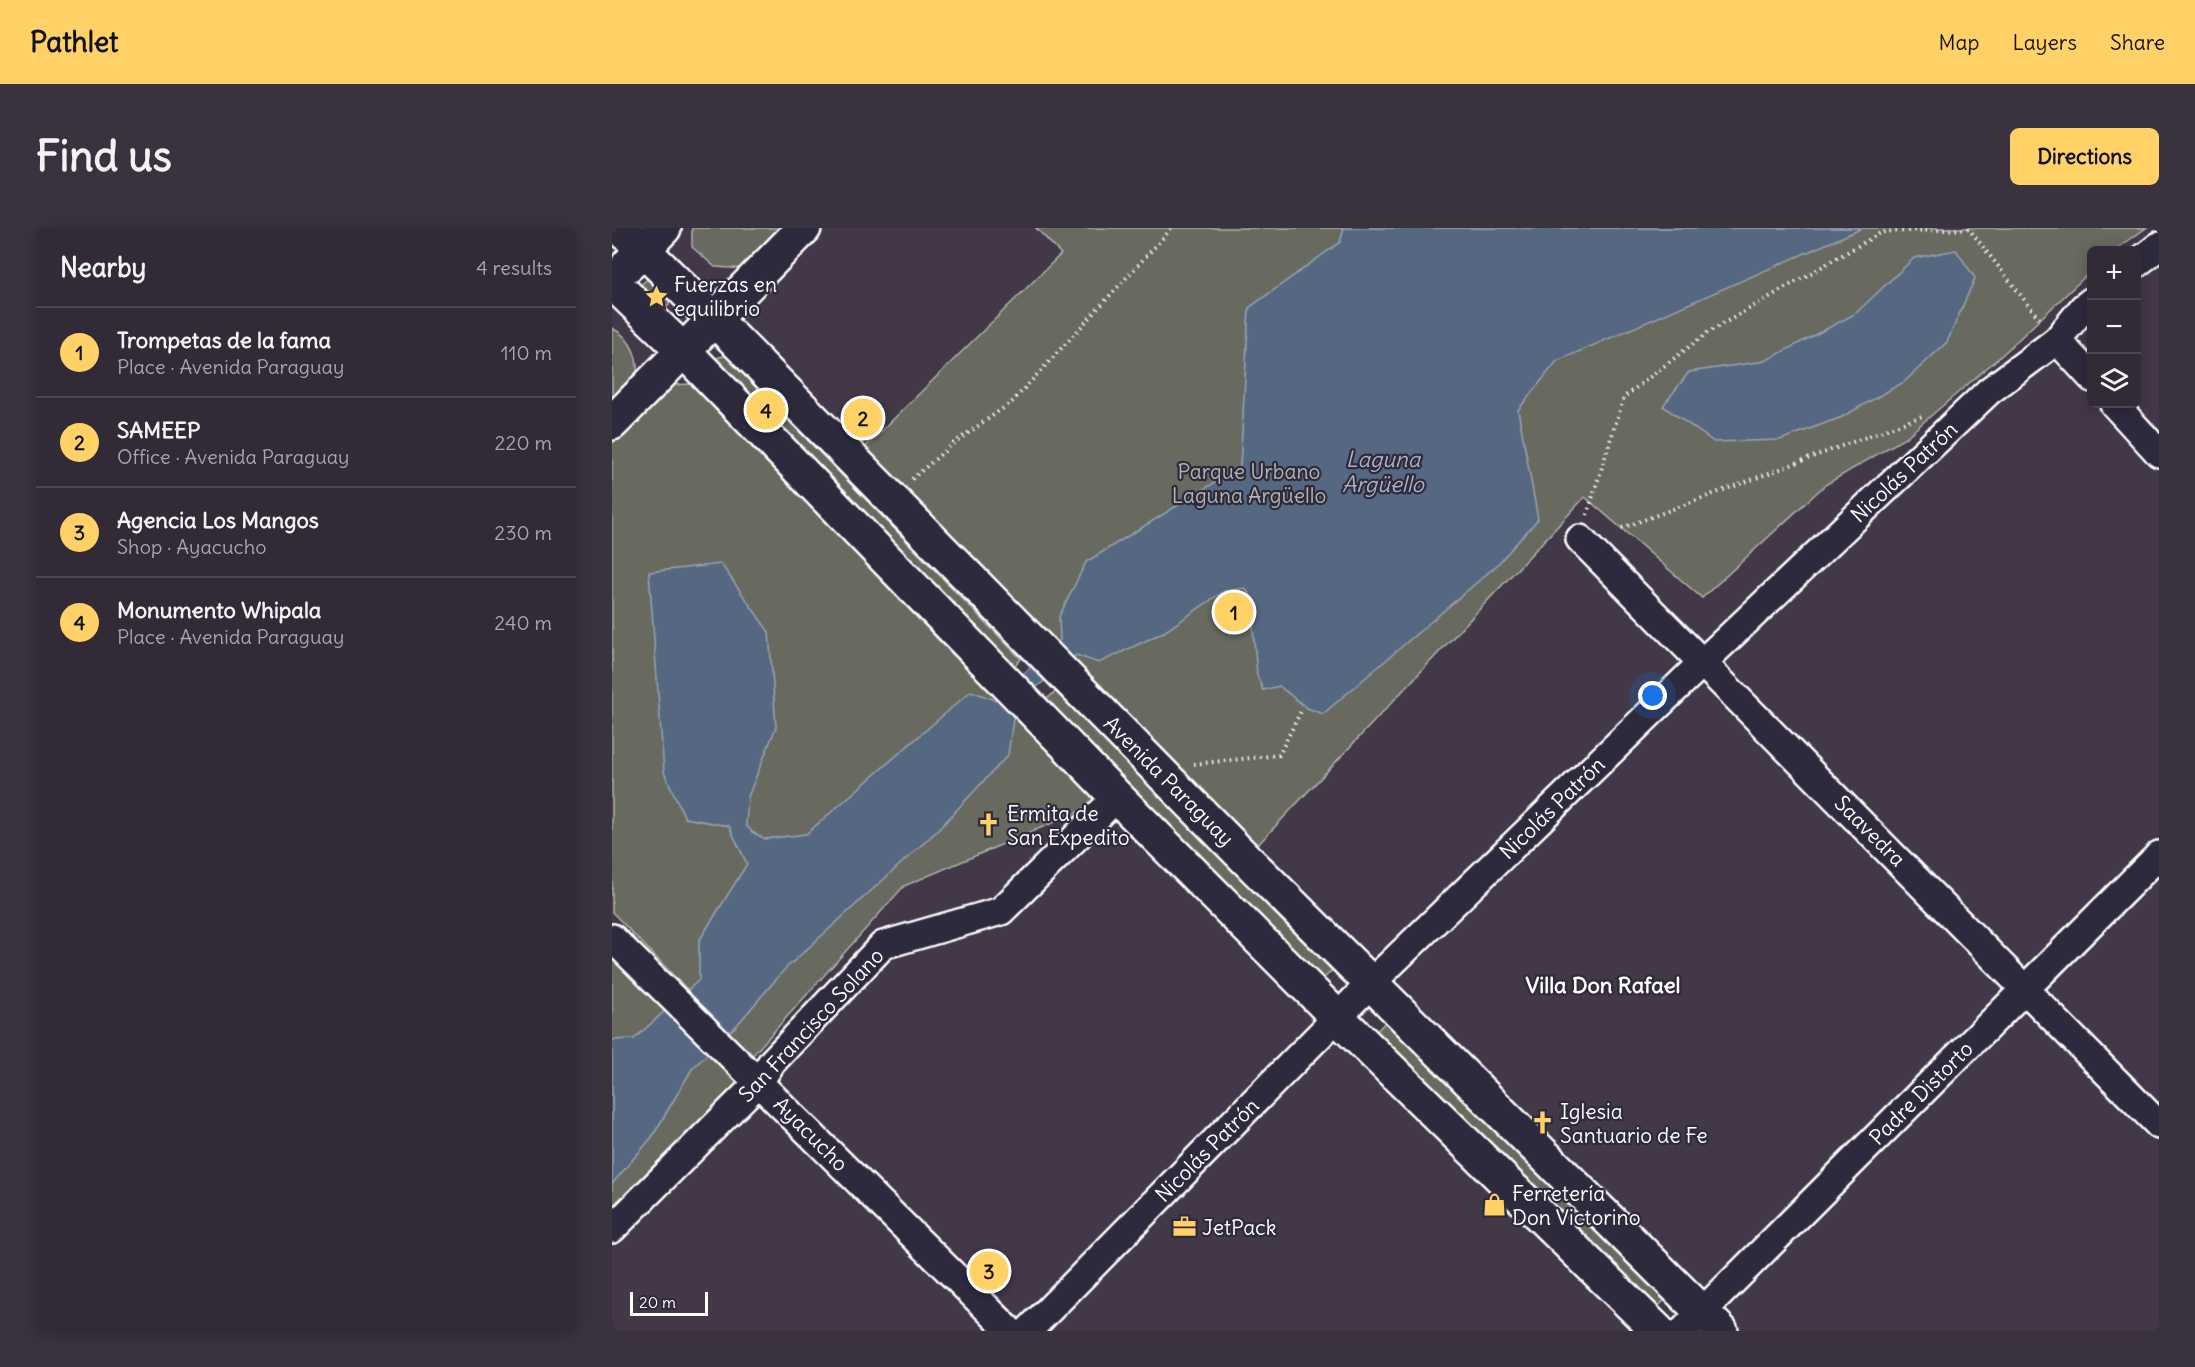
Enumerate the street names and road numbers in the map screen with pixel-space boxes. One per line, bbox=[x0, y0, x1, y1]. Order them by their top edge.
street label: Nicolás Patrón bbox=[1845, 416, 1963, 528]
street label: Avenida Paraguay bbox=[1098, 710, 1240, 852]
street label: Nicolás Patrón bbox=[1494, 751, 1610, 865]
street label: Saavedra bbox=[1829, 790, 1911, 872]
street label: San Francisco Solano bbox=[733, 942, 889, 1108]
street label: Padre Distorto bbox=[1863, 1035, 1979, 1151]
street label: Ayacucho bbox=[768, 1091, 854, 1177]
street label: Nicolás Patrón bbox=[1149, 1092, 1265, 1208]

